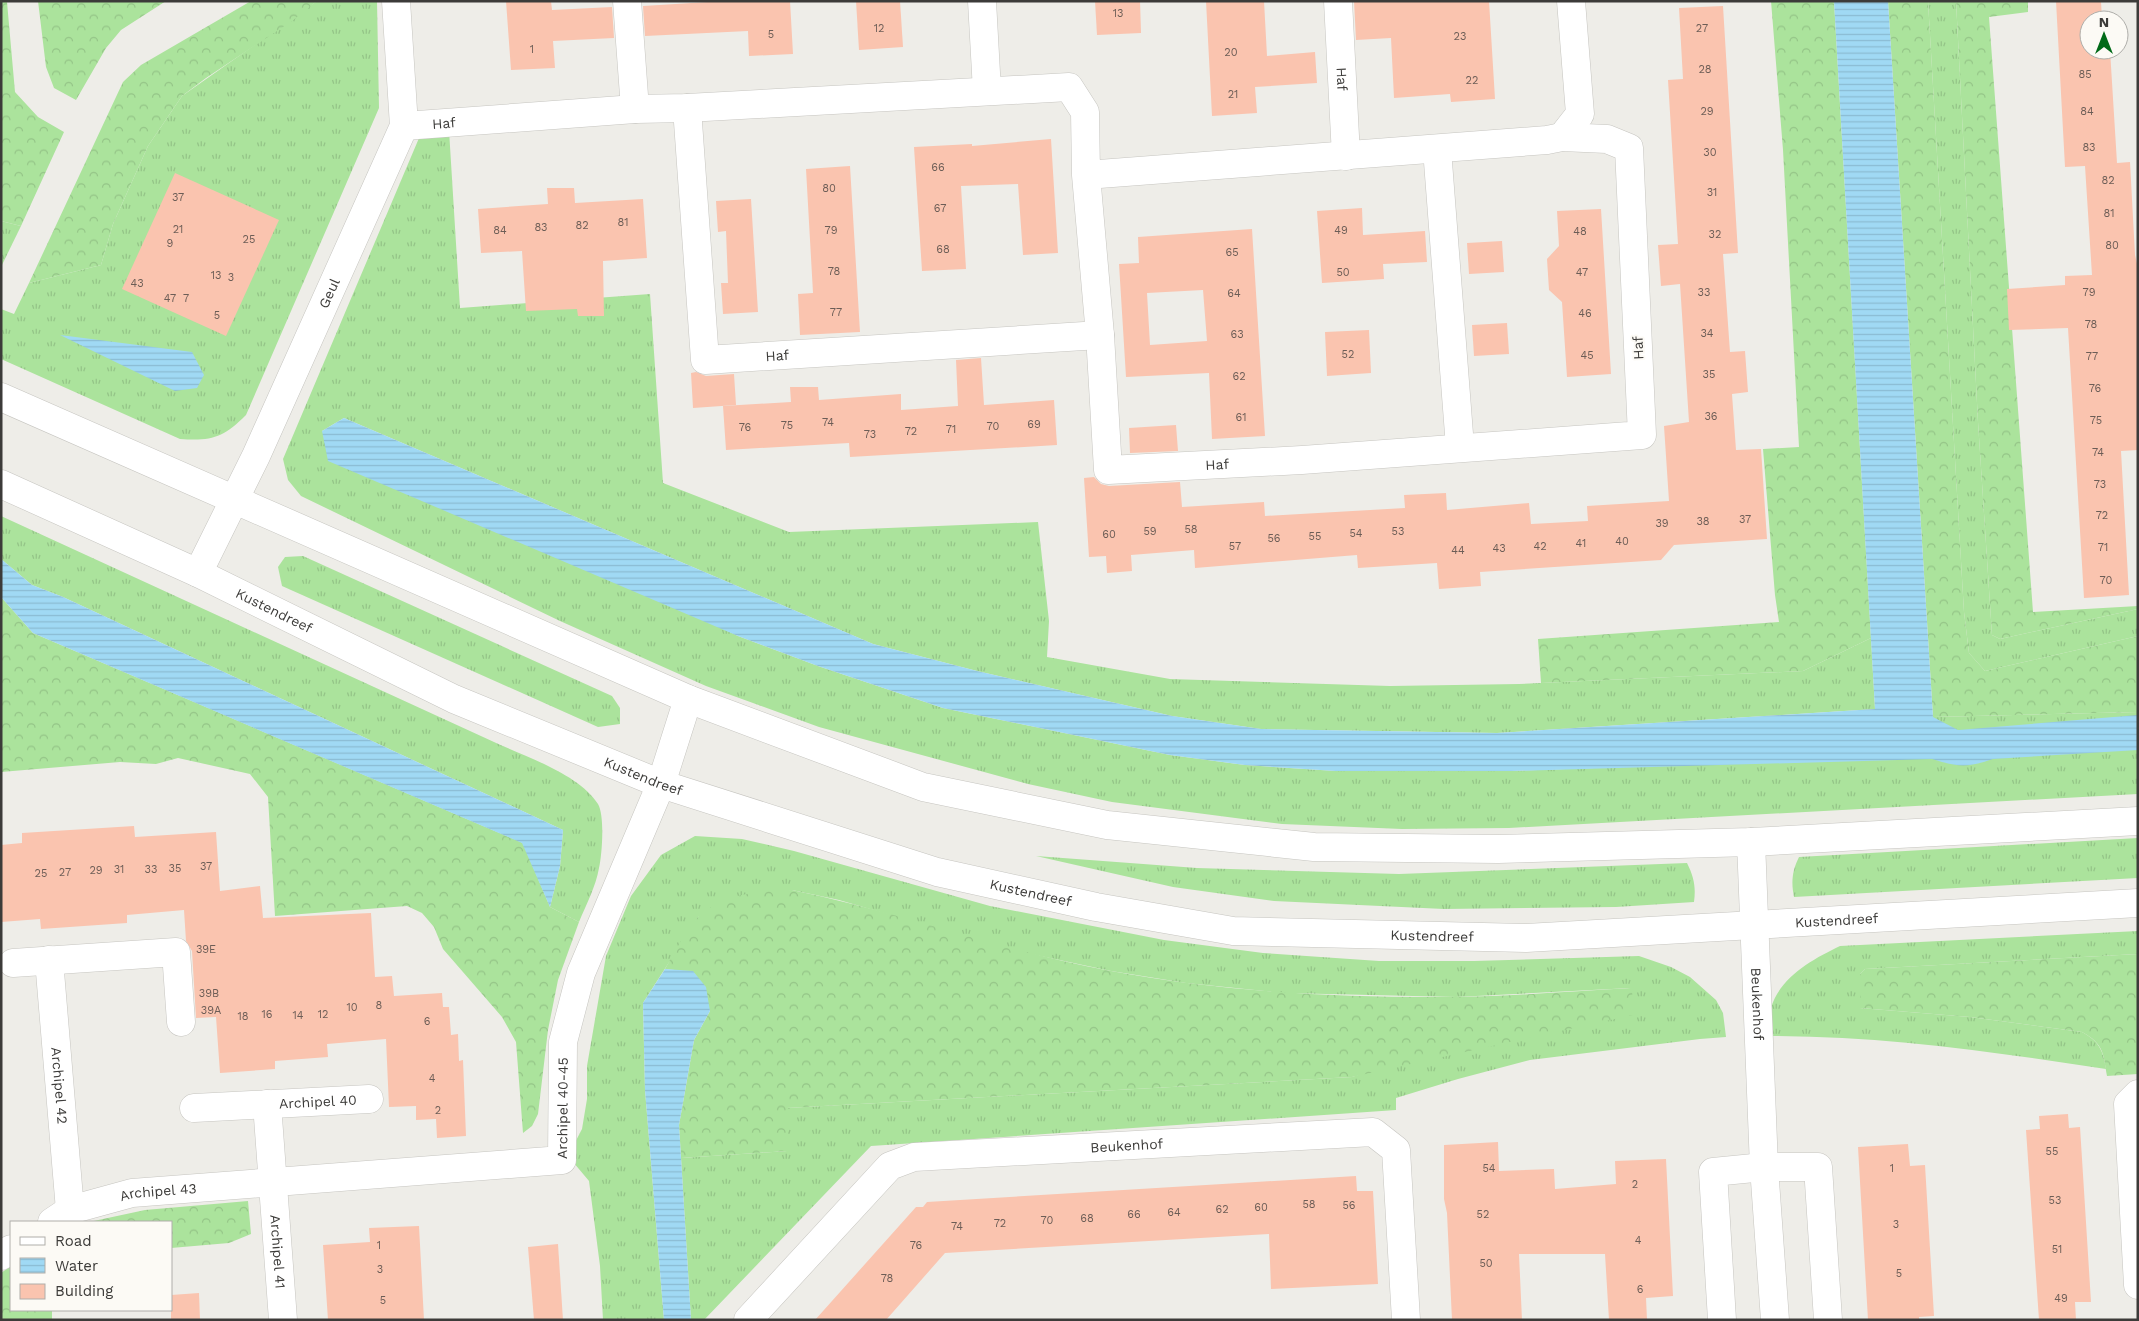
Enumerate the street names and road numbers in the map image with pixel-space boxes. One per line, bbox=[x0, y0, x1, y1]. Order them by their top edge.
street label: Haf bbox=[1333, 67, 1351, 92]
street label: Haf bbox=[432, 114, 457, 132]
street label: Geul bbox=[315, 275, 343, 311]
street label: Haf bbox=[1629, 335, 1647, 360]
street label: Haf bbox=[765, 347, 790, 364]
street label: Haf bbox=[1205, 456, 1230, 473]
street label: Kustendreef bbox=[233, 585, 315, 636]
street label: Kustendreef bbox=[602, 753, 685, 799]
street label: Kustendreef bbox=[988, 876, 1074, 910]
street label: Kustendreef bbox=[1794, 910, 1879, 931]
street label: Kustendreef bbox=[1390, 927, 1474, 945]
street label: Beukenhof bbox=[1748, 967, 1767, 1041]
street label: Archipel 42 bbox=[48, 1046, 71, 1125]
street label: Archipel 40-45 bbox=[554, 1057, 571, 1159]
street label: Archipel 40 bbox=[279, 1092, 357, 1112]
street label: Beukenhof bbox=[1090, 1135, 1164, 1155]
street label: Archipel 43 bbox=[118, 1180, 197, 1204]
street label: Archipel 41 bbox=[267, 1214, 289, 1289]

